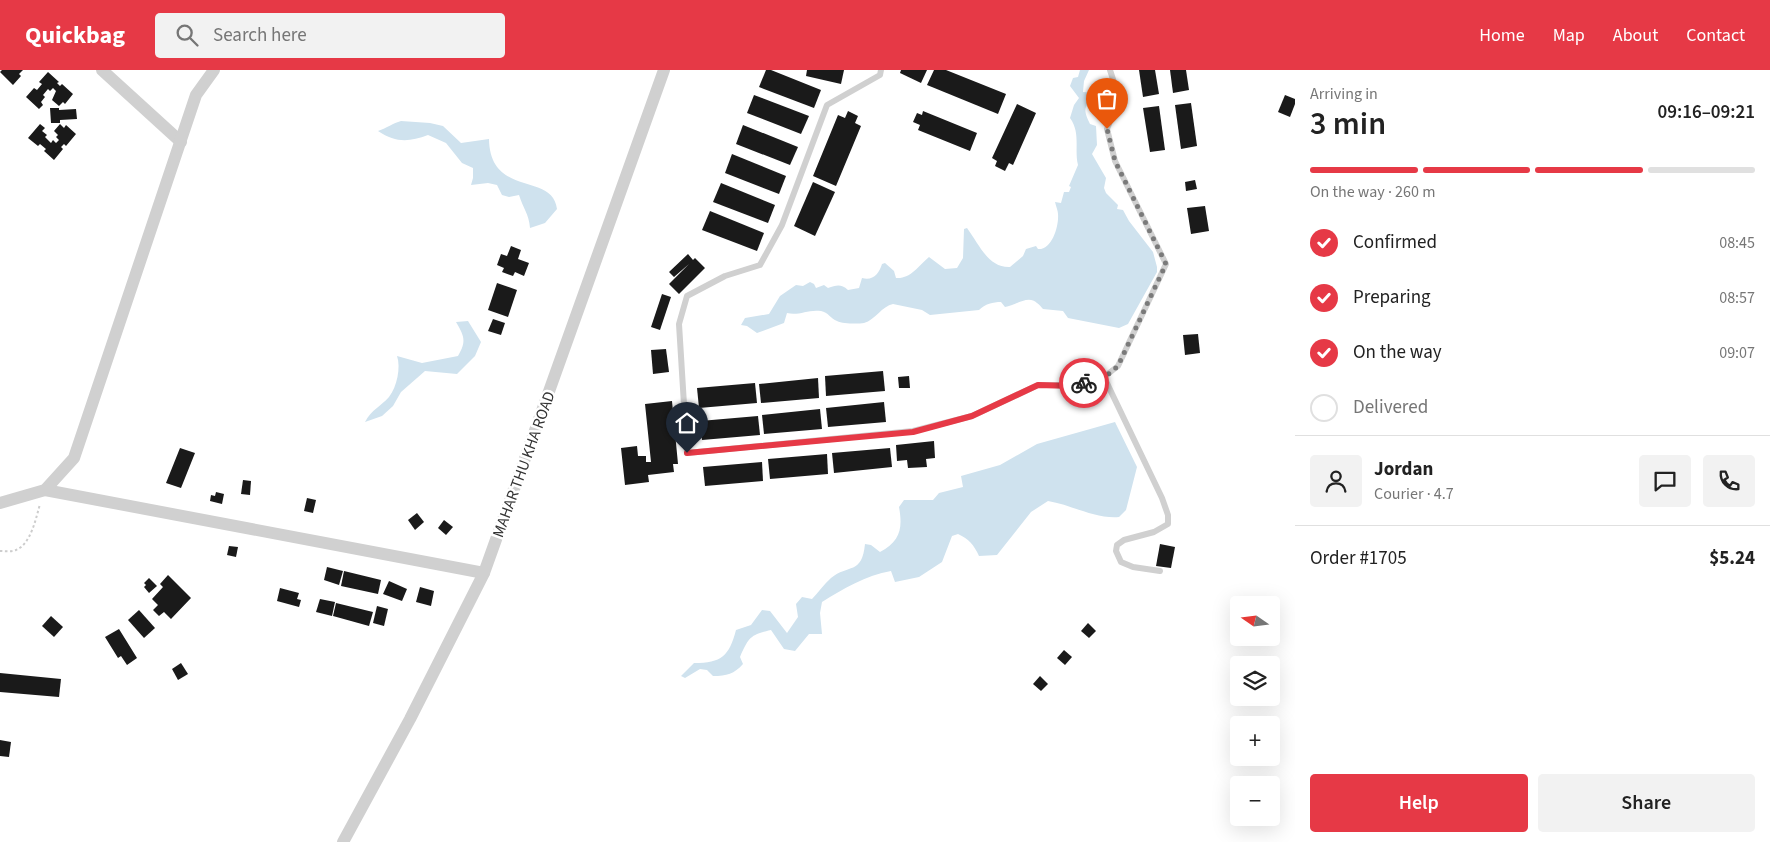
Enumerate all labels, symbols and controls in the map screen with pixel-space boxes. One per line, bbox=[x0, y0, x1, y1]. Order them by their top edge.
search box bbox=[155, 13, 505, 58]
text: Quickbag bbox=[25, 18, 125, 53]
icon: search bbox=[173, 21, 201, 49]
text: Search here bbox=[213, 22, 307, 49]
text: Home bbox=[1479, 23, 1525, 48]
text: Map bbox=[1553, 23, 1585, 48]
text: About bbox=[1613, 23, 1658, 48]
text: Contact bbox=[1686, 23, 1745, 48]
pin bbox=[1086, 78, 1128, 129]
text: Arriving in bbox=[1310, 83, 1378, 105]
icon: bag bbox=[1093, 85, 1121, 113]
text: 09:16–09:21 bbox=[1657, 99, 1755, 126]
text: 3 min bbox=[1310, 101, 1386, 147]
text: On the way · 260 m bbox=[1310, 181, 1435, 203]
icon: check bbox=[1310, 229, 1338, 257]
text: Confirmed bbox=[1353, 229, 1437, 256]
text: 08:45 bbox=[1719, 232, 1755, 254]
icon: check bbox=[1310, 284, 1338, 312]
text: Preparing bbox=[1353, 284, 1431, 311]
text: 08:57 bbox=[1719, 287, 1755, 309]
icon: check bbox=[1310, 339, 1338, 367]
text: On the way bbox=[1353, 339, 1442, 366]
text: 09:07 bbox=[1719, 342, 1755, 364]
courier bbox=[1059, 358, 1109, 408]
icon: bike bbox=[1070, 369, 1098, 397]
street label: MAHAR THU KHA ROAD bbox=[487, 388, 561, 540]
text: Delivered bbox=[1353, 394, 1428, 421]
pin bbox=[666, 402, 708, 453]
icon: home bbox=[673, 409, 701, 437]
button: person bbox=[1310, 455, 1362, 507]
button: chat bbox=[1639, 455, 1691, 507]
button: phone bbox=[1703, 455, 1755, 507]
text: Jordan bbox=[1374, 456, 1433, 483]
text: Courier · 4.7 bbox=[1374, 483, 1454, 505]
text: Order #1705 bbox=[1310, 545, 1407, 572]
text: $5.24 bbox=[1709, 545, 1755, 572]
north arrow bbox=[1230, 596, 1280, 646]
map controls bbox=[1230, 596, 1280, 826]
button: layers bbox=[1230, 656, 1280, 706]
button: + bbox=[1230, 716, 1280, 766]
button: Help bbox=[1310, 774, 1528, 832]
button: Share bbox=[1538, 774, 1755, 832]
button: − bbox=[1230, 776, 1280, 826]

